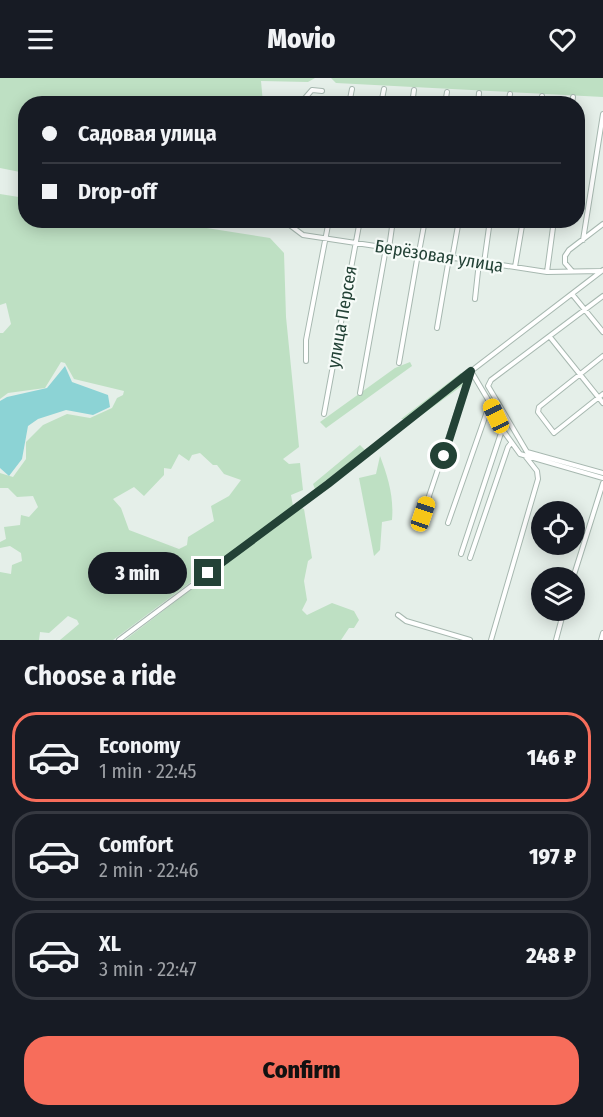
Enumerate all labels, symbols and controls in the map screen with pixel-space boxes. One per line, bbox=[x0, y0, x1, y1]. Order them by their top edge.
icon: menu bbox=[24, 23, 57, 56]
text: Movio bbox=[267, 23, 336, 55]
icon: heart bbox=[546, 23, 579, 56]
text: Садовая улица bbox=[78, 120, 217, 147]
text: Drop-off bbox=[78, 178, 157, 205]
street label: Берёзовая улица bbox=[373, 235, 505, 277]
street label: улица Персея bbox=[322, 264, 362, 370]
car bbox=[480, 396, 512, 436]
route start bbox=[430, 442, 457, 469]
car bbox=[409, 494, 437, 534]
map controls bbox=[531, 501, 585, 621]
button: locate bbox=[531, 501, 585, 555]
callout: 3 min bbox=[88, 552, 187, 594]
route end bbox=[194, 559, 221, 586]
text: 3 min bbox=[115, 561, 160, 585]
button: layers bbox=[531, 567, 585, 621]
text: Choose a ride bbox=[24, 660, 176, 692]
icon: car bbox=[27, 730, 81, 784]
text: Economy bbox=[99, 732, 180, 759]
text: 146 ₽ bbox=[527, 744, 576, 771]
text: 1 min · 22:45 bbox=[99, 759, 197, 783]
icon: car bbox=[27, 829, 81, 883]
text: Comfort bbox=[99, 831, 173, 858]
text: 197 ₽ bbox=[529, 843, 576, 870]
text: 2 min · 22:46 bbox=[99, 858, 199, 882]
icon: car bbox=[27, 928, 81, 982]
text: XL bbox=[99, 930, 121, 957]
text: 248 ₽ bbox=[526, 942, 576, 969]
text: 3 min · 22:47 bbox=[99, 957, 197, 981]
button: Confirm bbox=[24, 1036, 579, 1105]

